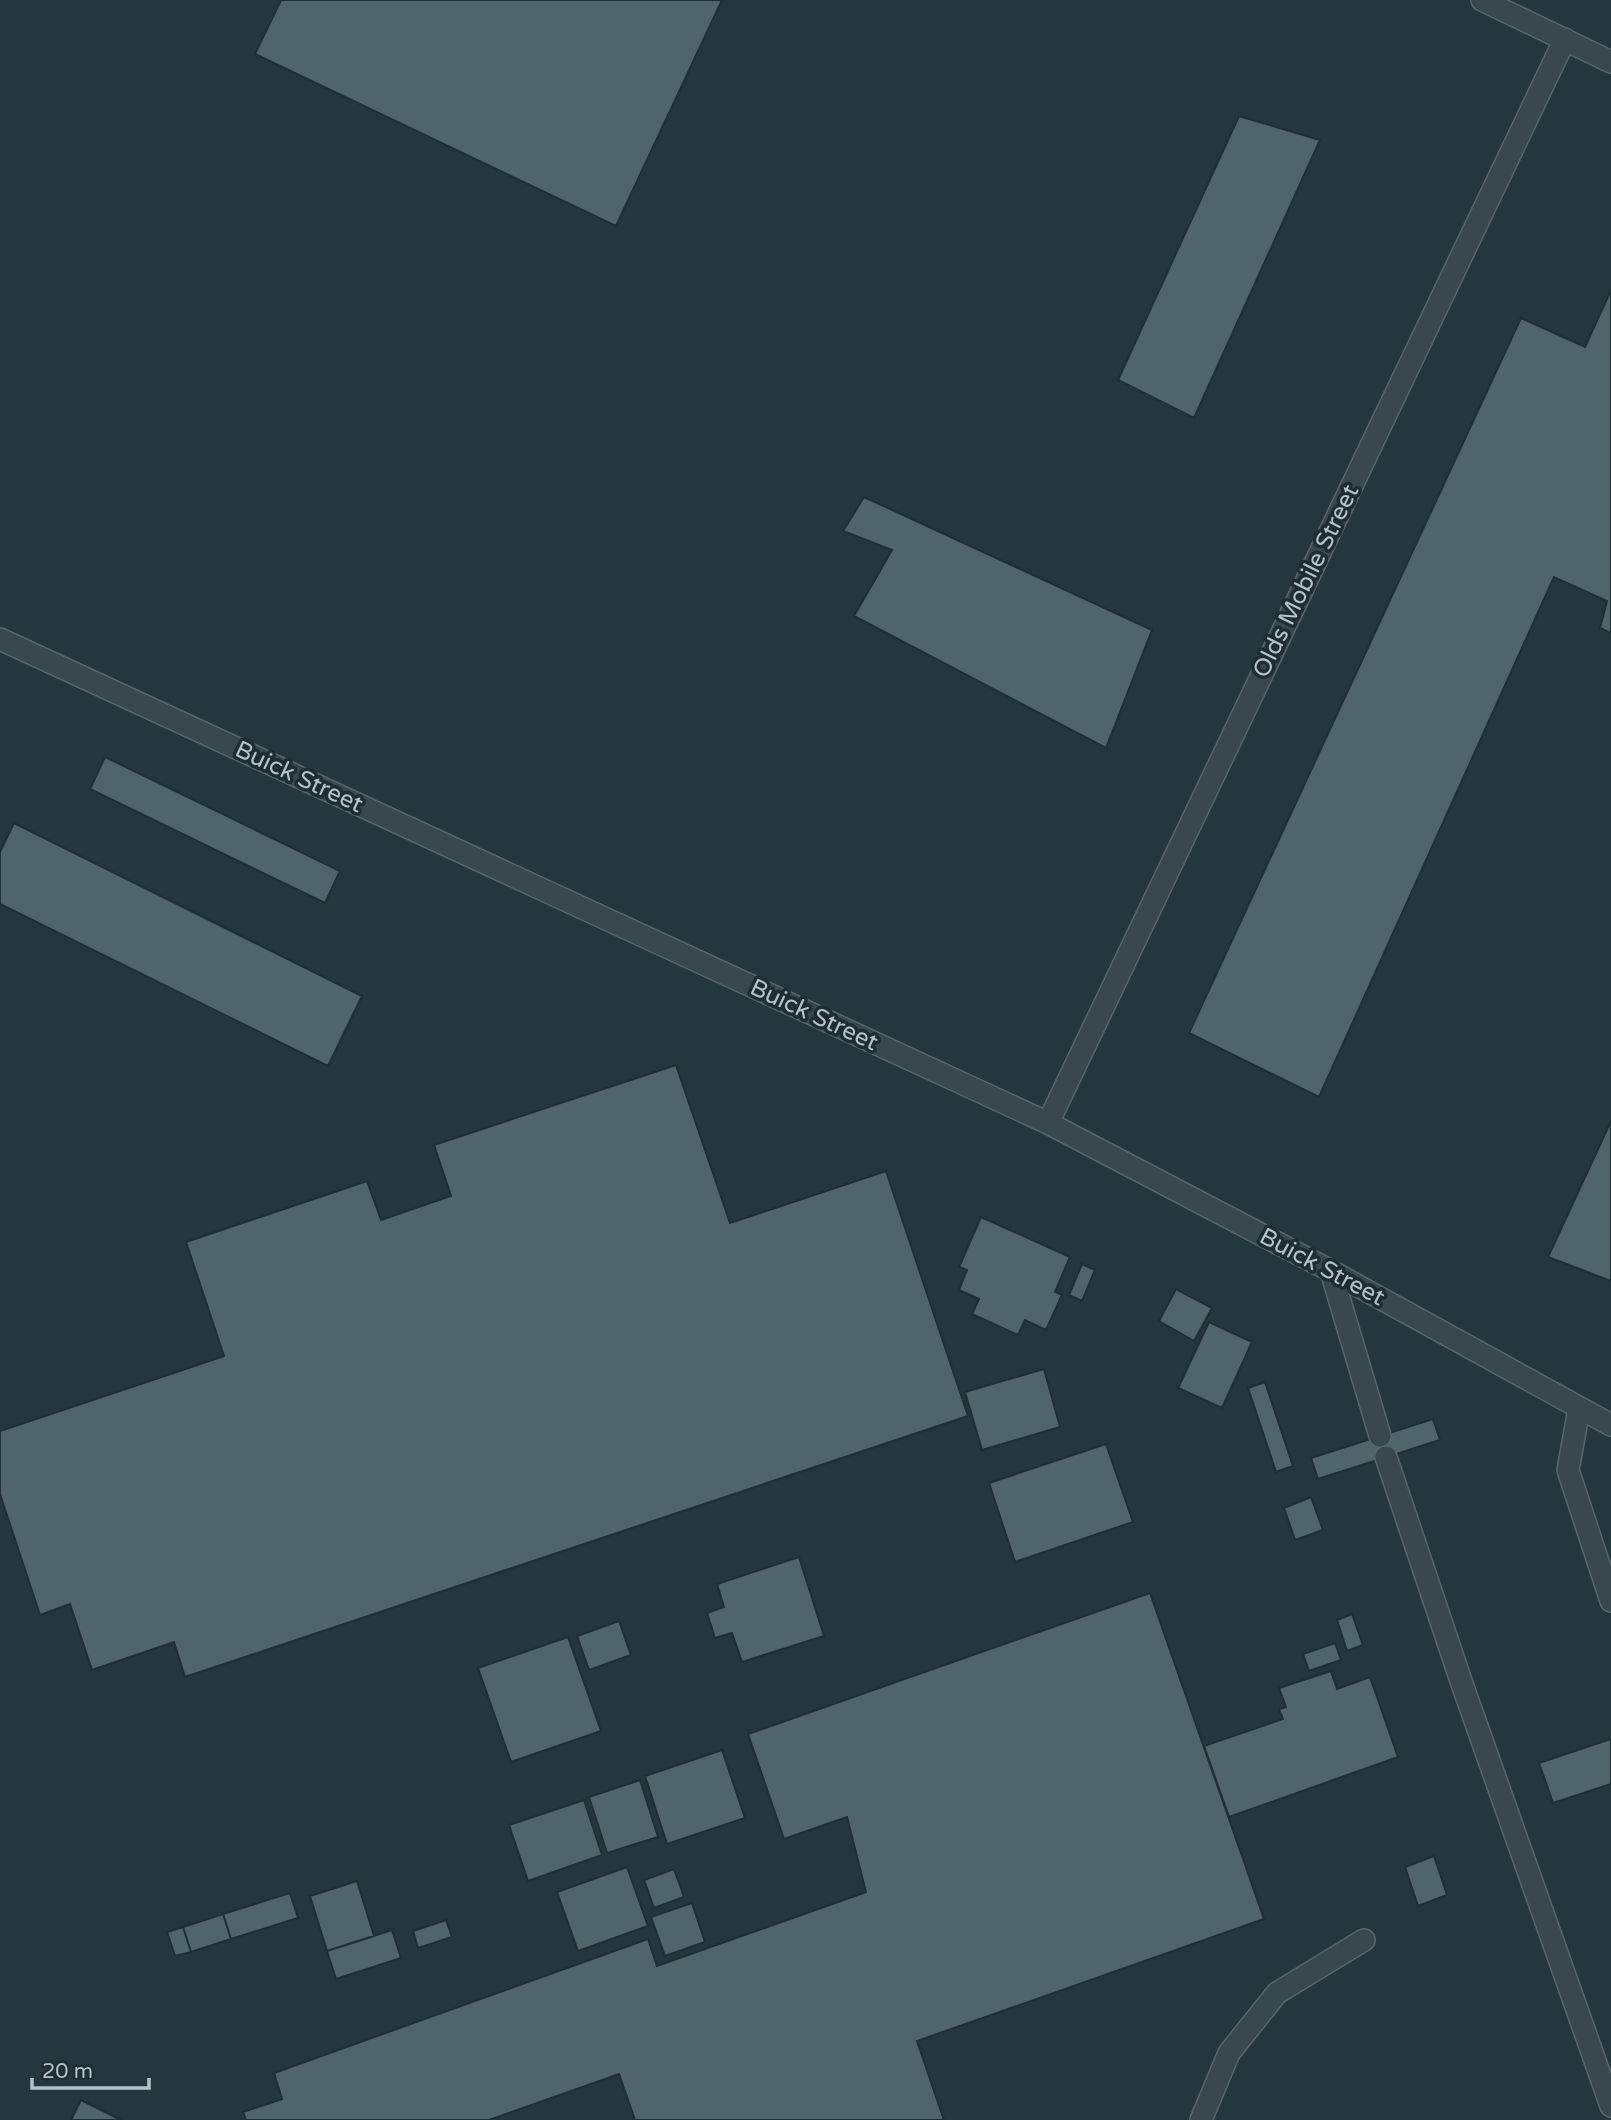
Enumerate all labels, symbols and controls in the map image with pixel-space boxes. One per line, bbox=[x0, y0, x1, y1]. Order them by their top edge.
street label: Olds Mobile Street bbox=[1247, 480, 1365, 682]
street label: Buick Street bbox=[230, 735, 368, 819]
street label: Buick Street bbox=[745, 973, 883, 1057]
street label: Buick Street bbox=[1254, 1222, 1390, 1312]
scale bar bbox=[32, 2046, 149, 2090]
text: 20 m bbox=[42, 2059, 93, 2084]

